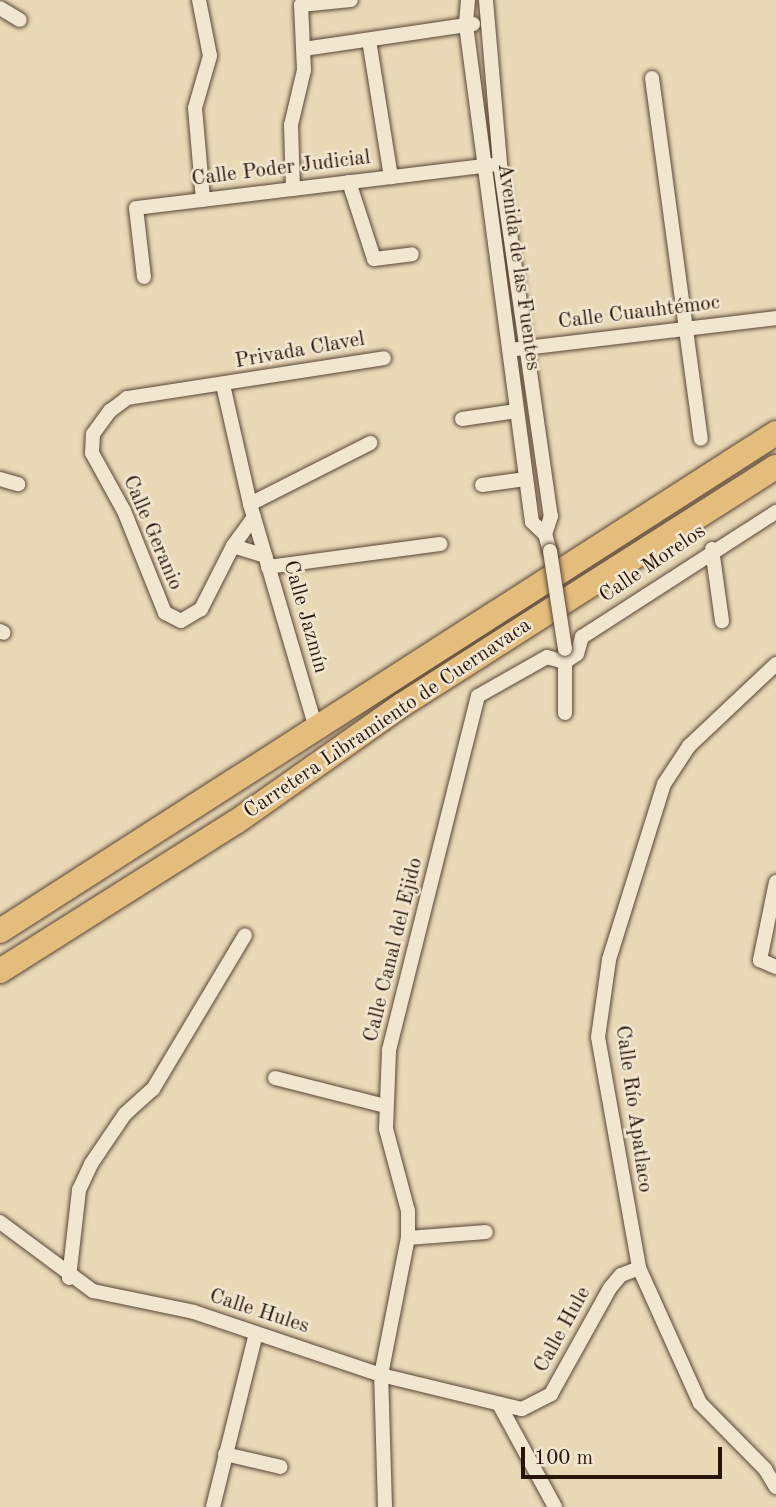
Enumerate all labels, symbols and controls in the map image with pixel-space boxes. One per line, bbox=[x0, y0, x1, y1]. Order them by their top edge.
street label: Calle Poder Judicial bbox=[190, 146, 372, 192]
street label: Avenida de las Fuentes bbox=[491, 162, 545, 372]
street label: Calle Cuauhtémoc bbox=[557, 291, 721, 335]
street label: Privada Clavel bbox=[233, 327, 367, 375]
street label: Calle Geranio bbox=[116, 472, 188, 594]
street label: Calle Morelos bbox=[595, 519, 711, 609]
street label: Calle Jazmín bbox=[277, 558, 333, 676]
street label: Carretera Libramiento de Cuernavaca bbox=[240, 613, 536, 825]
street label: Calle Canal del Ejido bbox=[359, 855, 429, 1045]
street label: Calle Río Apatlaco bbox=[609, 1024, 657, 1194]
street label: Calle Hule bbox=[529, 1283, 597, 1377]
street label: Calle Hules bbox=[206, 1284, 312, 1340]
scale bar bbox=[524, 1434, 725, 1478]
text: 100 m bbox=[534, 1448, 593, 1469]

